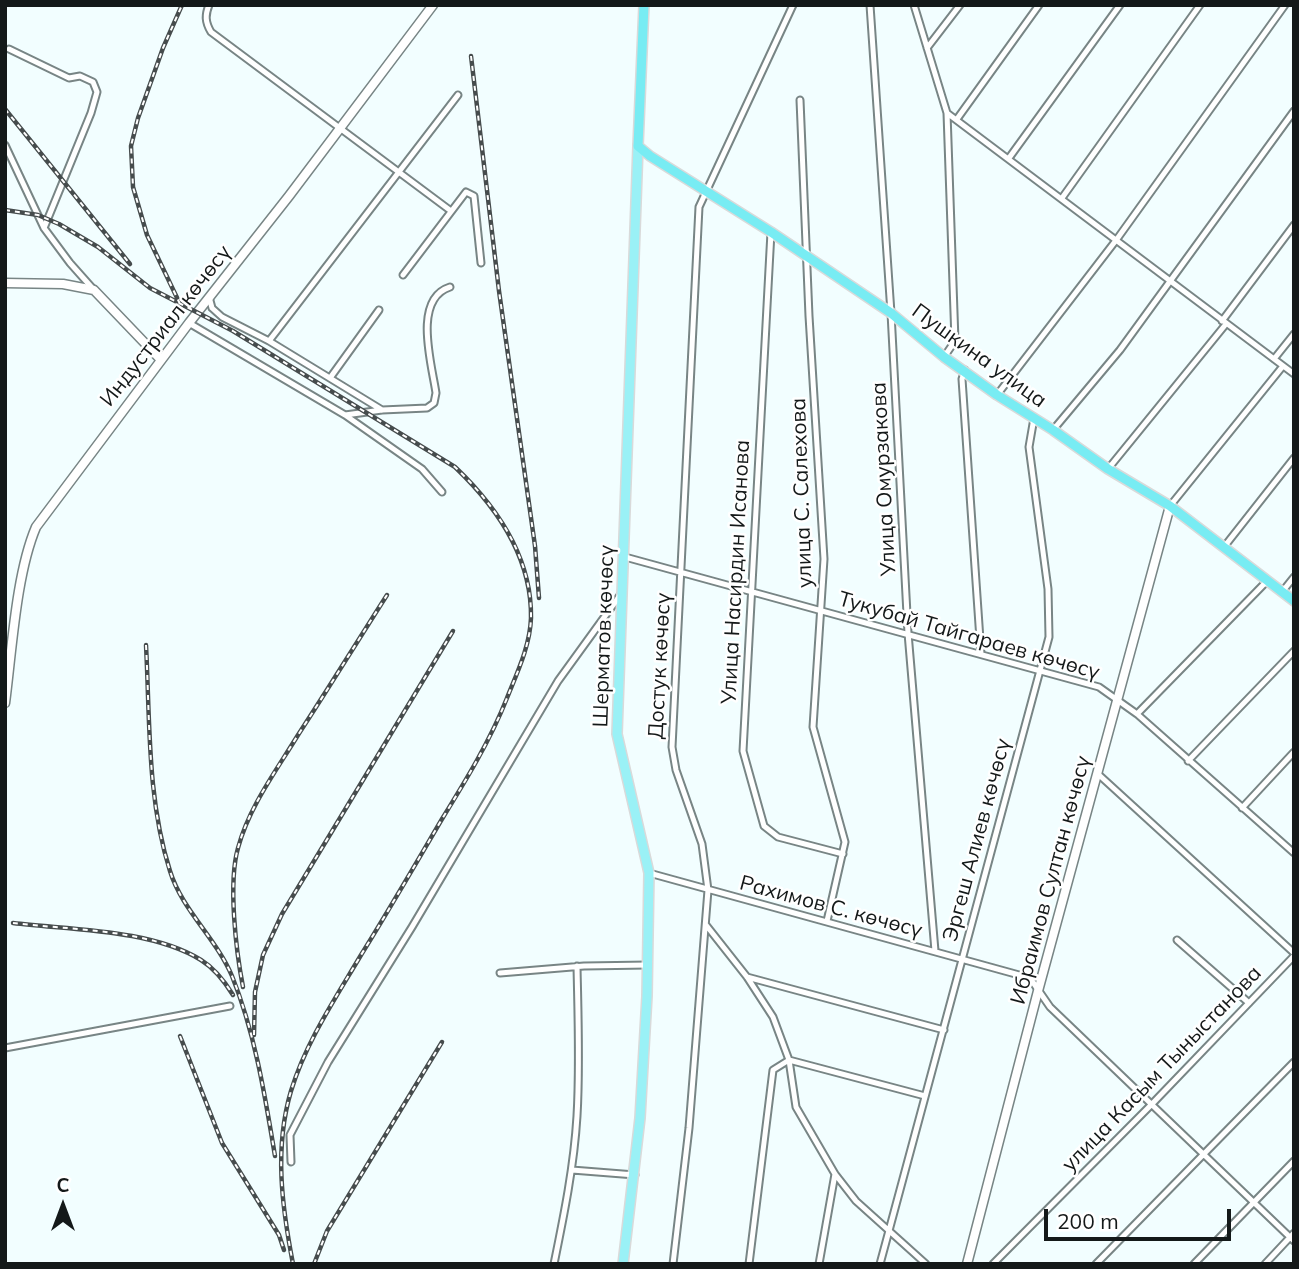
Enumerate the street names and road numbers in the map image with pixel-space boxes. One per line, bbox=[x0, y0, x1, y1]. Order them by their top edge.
street label: Индустриал көчөсү bbox=[95, 240, 237, 412]
street label: Пушкина улица bbox=[907, 299, 1051, 413]
street label: Улица Омурзакова bbox=[866, 381, 902, 577]
street label: улица С. Салехова bbox=[786, 398, 818, 588]
street label: Улица Насирдин Исанова bbox=[716, 439, 756, 705]
street label: Шерматов көчөсү bbox=[588, 544, 620, 728]
street label: Тукубай Тайгараев көчөсү bbox=[835, 587, 1103, 685]
street label: Достук көчөсү bbox=[644, 592, 676, 740]
street label: Эргеш Алиев көчөсү bbox=[938, 736, 1016, 944]
street label: Ибраимов Султан көчөсү bbox=[1006, 753, 1096, 1007]
street label: Рахимов С. көчөсү bbox=[737, 871, 925, 943]
street label: улица Касым Тыныстанова bbox=[1057, 961, 1267, 1177]

